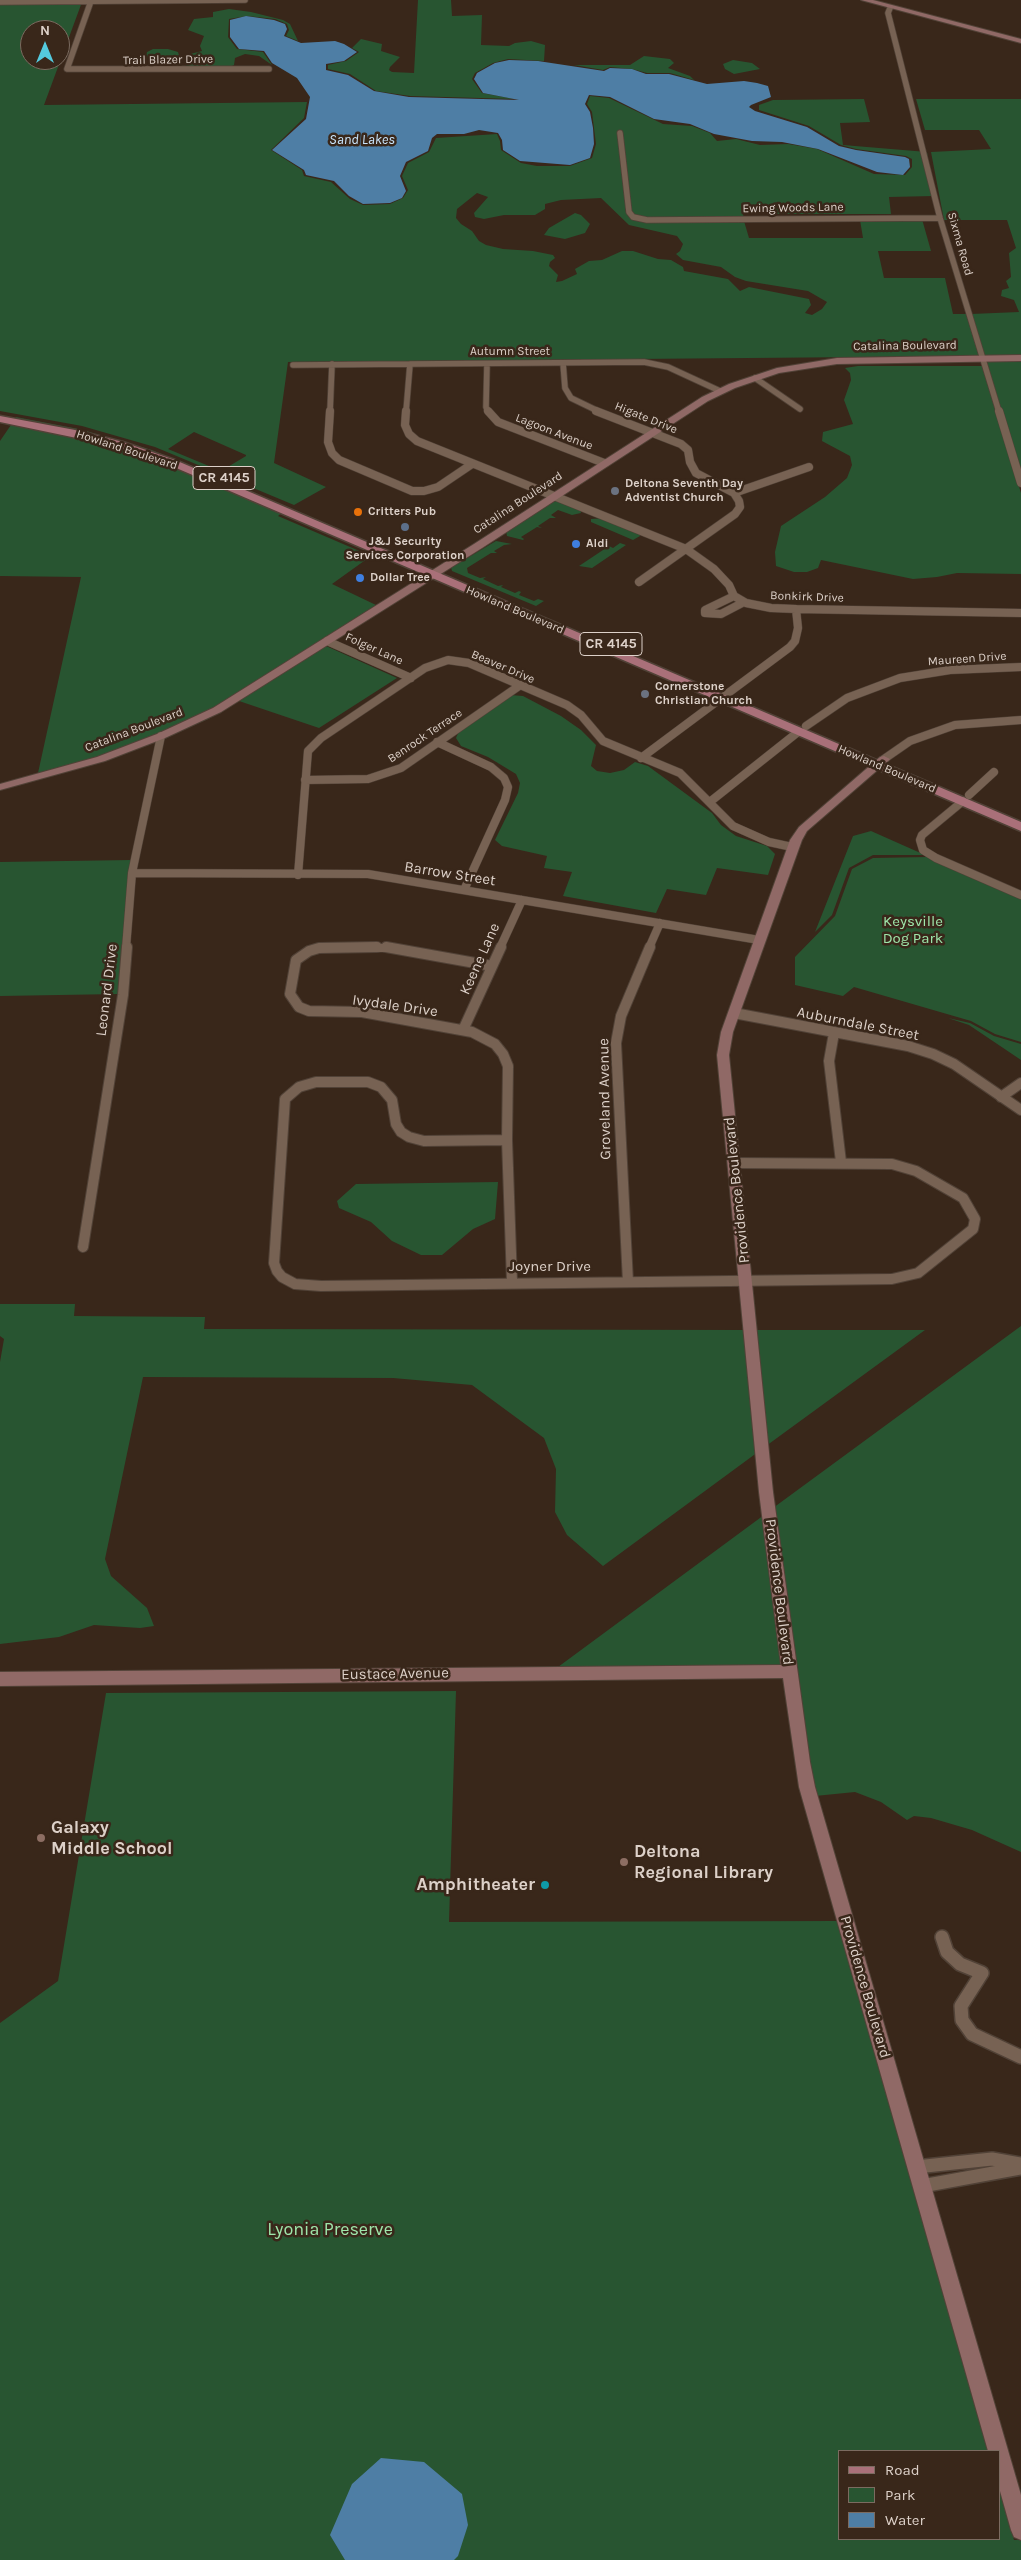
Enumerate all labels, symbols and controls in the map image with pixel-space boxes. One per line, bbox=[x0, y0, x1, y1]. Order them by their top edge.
north arrow bbox=[20, 20, 70, 70]
text: N bbox=[40, 22, 50, 39]
street label: Trail Blazer Drive bbox=[123, 52, 213, 68]
water label: Sand Lakes bbox=[329, 132, 395, 148]
street label: Ewing Woods Lane bbox=[742, 200, 844, 216]
street label: Sixma Road bbox=[944, 211, 976, 277]
street label: Catalina Boulevard bbox=[853, 338, 957, 354]
street label: Autumn Street bbox=[470, 345, 550, 359]
street label: Higate Drive bbox=[612, 399, 680, 437]
street label: Lagoon Avenue bbox=[513, 411, 595, 453]
street label: Howland Boulevard bbox=[75, 427, 179, 473]
road number: CR 4145 bbox=[193, 466, 255, 489]
street label: Catalina Boulevard bbox=[471, 469, 565, 537]
place label: Deltona Seventh Day Adventist Church bbox=[625, 477, 743, 505]
marker: Deltona Seventh Day Adventist Church bbox=[609, 485, 621, 497]
place label: Critters Pub bbox=[368, 505, 436, 519]
marker: Critters Pub bbox=[352, 506, 364, 518]
marker: J&J Security Services Corporation bbox=[399, 521, 411, 533]
place label: J&J Security Services Corporation bbox=[346, 535, 464, 563]
place label: Aldi bbox=[586, 537, 608, 551]
marker: Aldi bbox=[570, 538, 582, 550]
place label: Dollar Tree bbox=[370, 571, 430, 585]
marker: Dollar Tree bbox=[354, 572, 366, 584]
street label: Howland Boulevard bbox=[464, 583, 566, 637]
street label: Bonkirk Drive bbox=[770, 589, 844, 605]
street label: Folger Lane bbox=[343, 630, 405, 668]
road number: CR 4145 bbox=[580, 633, 642, 656]
street label: Beaver Drive bbox=[469, 647, 537, 687]
street label: Maureen Drive bbox=[927, 649, 1007, 669]
place label: Cornerstone Christian Church bbox=[655, 680, 752, 708]
marker: Cornerstone Christian Church bbox=[639, 688, 651, 700]
street label: Catalina Boulevard bbox=[83, 705, 185, 755]
street label: Benrock Terrace bbox=[385, 706, 465, 766]
street label: Howland Boulevard bbox=[836, 742, 938, 796]
street label: Barrow Street bbox=[403, 858, 497, 890]
park label: Keysville Dog Park bbox=[883, 913, 943, 948]
street label: Keene Lane bbox=[456, 920, 504, 998]
street label: Leonard Drive bbox=[92, 943, 122, 1037]
street label: Ivydale Drive bbox=[351, 991, 439, 1021]
street label: Auburndale Street bbox=[795, 1003, 921, 1045]
street label: Groveland Avenue bbox=[595, 1038, 615, 1160]
street label: Providence Boulevard bbox=[720, 1116, 754, 1264]
street label: Joyner Drive bbox=[509, 1258, 591, 1276]
street label: Providence Boulevard bbox=[761, 1518, 797, 1666]
street label: Eustace Avenue bbox=[341, 1664, 449, 1684]
place label: Galaxy Middle School bbox=[51, 1817, 172, 1860]
marker: Galaxy Middle School bbox=[35, 1832, 47, 1844]
place label: Deltona Regional Library bbox=[634, 1841, 773, 1884]
marker: Deltona Regional Library bbox=[618, 1856, 630, 1868]
place label: Amphitheater bbox=[416, 1874, 535, 1896]
marker: Amphitheater bbox=[539, 1879, 551, 1891]
street label: Providence Boulevard bbox=[836, 1914, 894, 2060]
park label: Lyonia Preserve bbox=[267, 2219, 393, 2241]
legend bbox=[838, 2450, 1001, 2540]
text: Road bbox=[885, 2461, 920, 2479]
text: Park bbox=[885, 2486, 915, 2504]
text: Water bbox=[885, 2511, 925, 2529]

